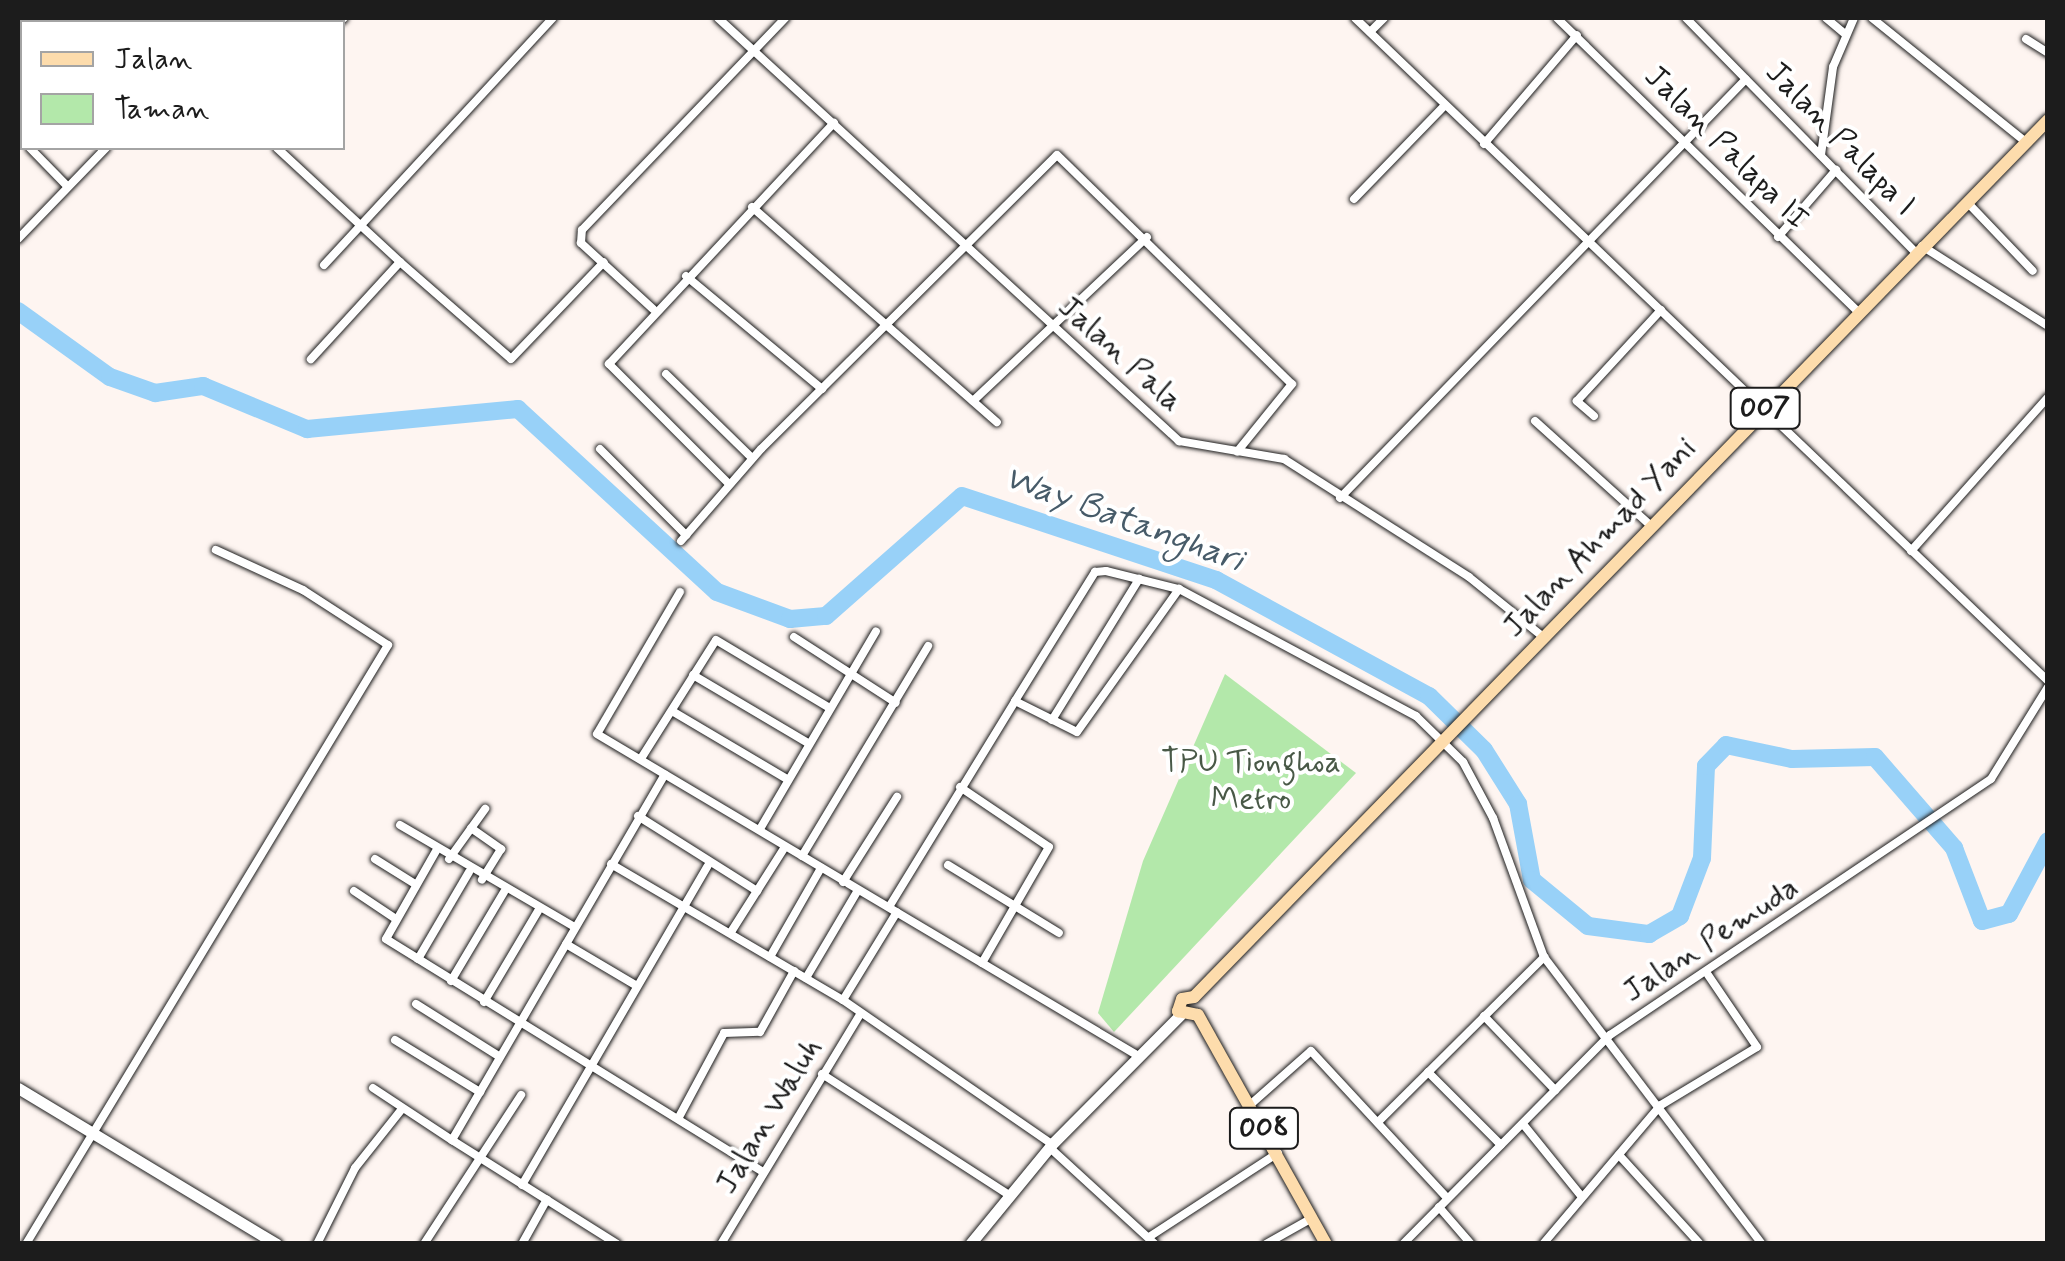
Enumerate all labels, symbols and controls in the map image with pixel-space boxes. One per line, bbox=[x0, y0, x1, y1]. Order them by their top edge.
legend bbox=[20, 20, 345, 150]
text: Jalan bbox=[114, 40, 192, 79]
street label: Jalan Palapa I bbox=[1755, 52, 1925, 226]
street label: Jalan Palapa II bbox=[1633, 55, 1819, 241]
text: Taman bbox=[114, 90, 209, 129]
street label: Jalan Pala bbox=[1051, 290, 1189, 418]
road number: 007 bbox=[1728, 383, 1802, 433]
street label: Jalan Ahmad Yani bbox=[1495, 430, 1705, 646]
water label: Way Batanghari bbox=[999, 456, 1249, 582]
park label: TPU Tionghoa Metro bbox=[1161, 744, 1341, 819]
street label: Jalan Pemuda bbox=[1616, 869, 1806, 1011]
street label: Jalan Waluh bbox=[708, 1033, 830, 1199]
road number: 008 bbox=[1226, 1103, 1302, 1153]

